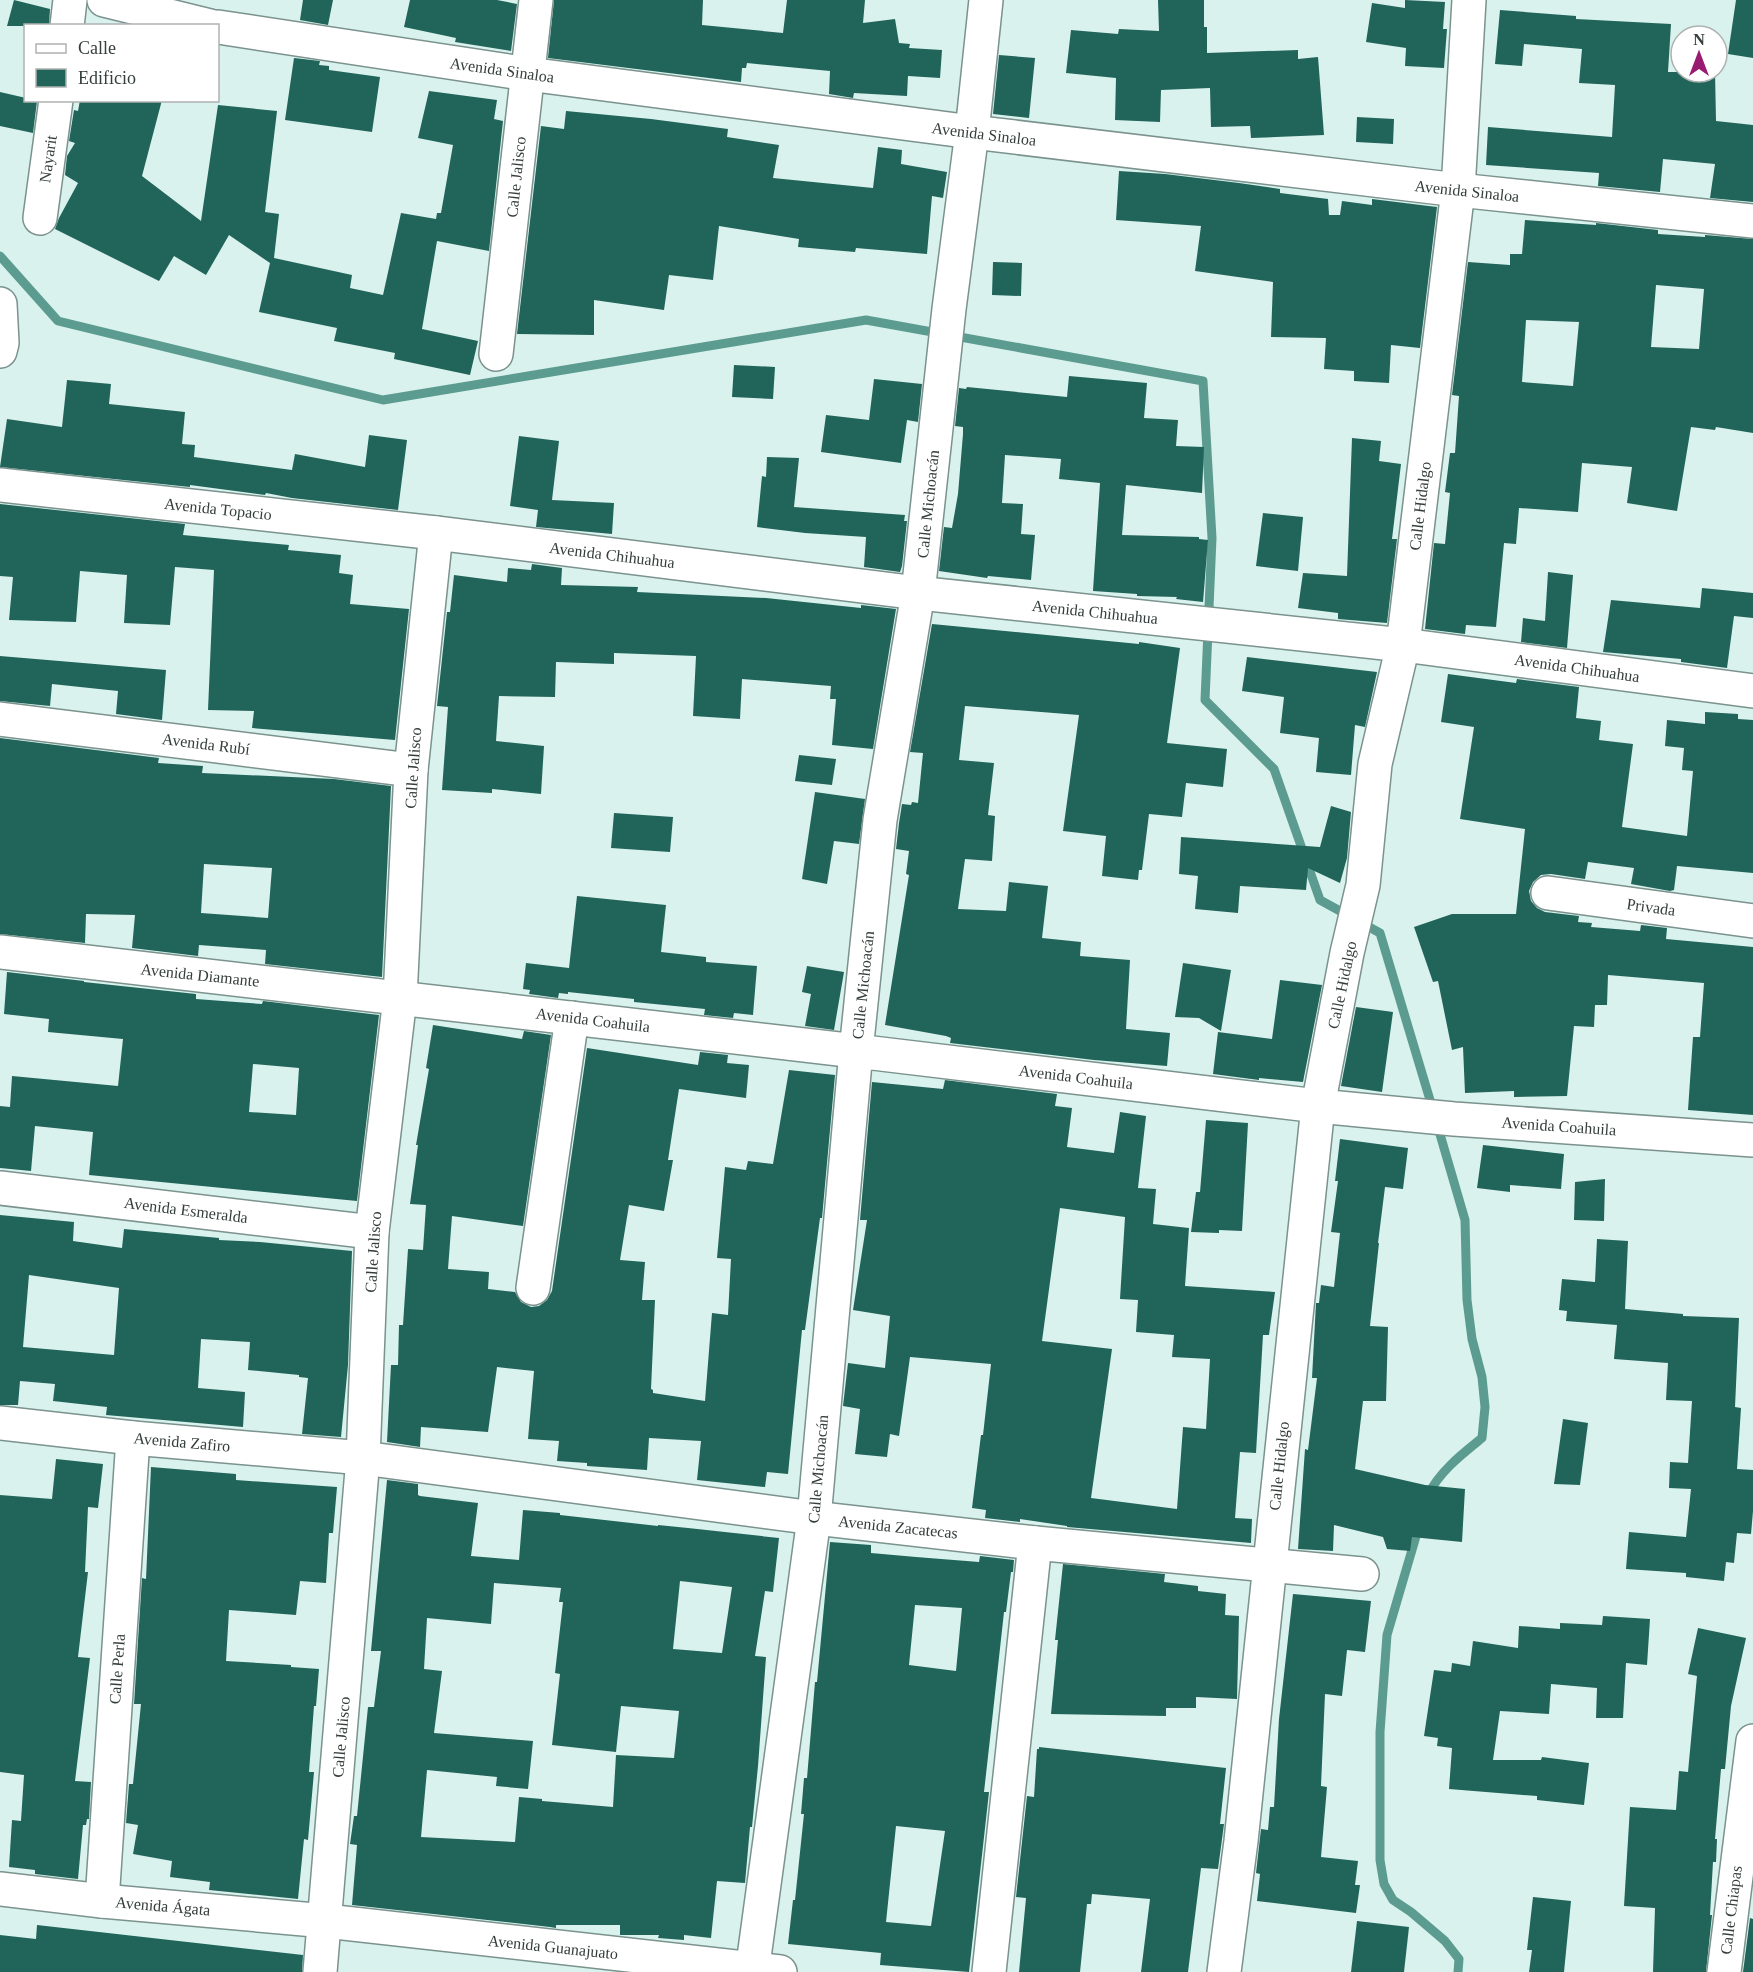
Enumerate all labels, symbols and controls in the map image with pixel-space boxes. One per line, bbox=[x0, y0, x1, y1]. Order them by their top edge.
legend bbox=[24, 24, 219, 102]
north arrow bbox=[1669, 24, 1729, 84]
text: N bbox=[1693, 31, 1705, 48]
text: Calle bbox=[78, 38, 116, 58]
street label: Avenida Sinaloa bbox=[449, 54, 555, 86]
text: Edificio bbox=[78, 68, 136, 88]
street label: Avenida Sinaloa bbox=[931, 119, 1037, 149]
street label: Nayarit bbox=[36, 134, 61, 184]
street label: Calle Jalisco bbox=[503, 136, 529, 218]
street label: Avenida Sinaloa bbox=[1414, 177, 1520, 205]
street label: Calle Michoacán bbox=[914, 449, 942, 559]
street label: Calle Hidalgo bbox=[1406, 461, 1435, 551]
street label: Avenida Topacio bbox=[163, 495, 273, 524]
street label: Avenida Chihuahua bbox=[548, 539, 676, 571]
street label: Avenida Chihuahua bbox=[1031, 597, 1159, 627]
street label: Avenida Chihuahua bbox=[1513, 651, 1641, 685]
street label: Calle Jalisco bbox=[402, 727, 424, 809]
street label: Avenida Rubí bbox=[161, 730, 251, 758]
street label: Privada bbox=[1626, 895, 1676, 919]
street label: Calle Michoacán bbox=[849, 930, 877, 1040]
street label: Calle Hidalgo bbox=[1324, 940, 1361, 1031]
street label: Avenida Diamante bbox=[140, 960, 260, 990]
street label: Avenida Coahuila bbox=[535, 1005, 651, 1035]
street label: Avenida Coahuila bbox=[1018, 1062, 1134, 1092]
street label: Avenida Coahuila bbox=[1501, 1114, 1617, 1138]
street label: Avenida Esmeralda bbox=[123, 1194, 249, 1226]
street label: Calle Jalisco bbox=[362, 1211, 384, 1293]
street label: Calle Michoacán bbox=[805, 1414, 831, 1524]
street label: Calle Hidalgo bbox=[1266, 1421, 1293, 1511]
street label: Avenida Zafiro bbox=[133, 1429, 231, 1455]
street label: Avenida Zacatecas bbox=[837, 1512, 959, 1542]
street label: Calle Perla bbox=[106, 1633, 128, 1705]
street label: Calle Jalisco bbox=[329, 1696, 353, 1778]
street label: Calle Chiapas bbox=[1717, 1865, 1746, 1955]
street label: Avenida Ágata bbox=[115, 1892, 211, 1920]
street label: Avenida Guanajuato bbox=[487, 1932, 619, 1963]

